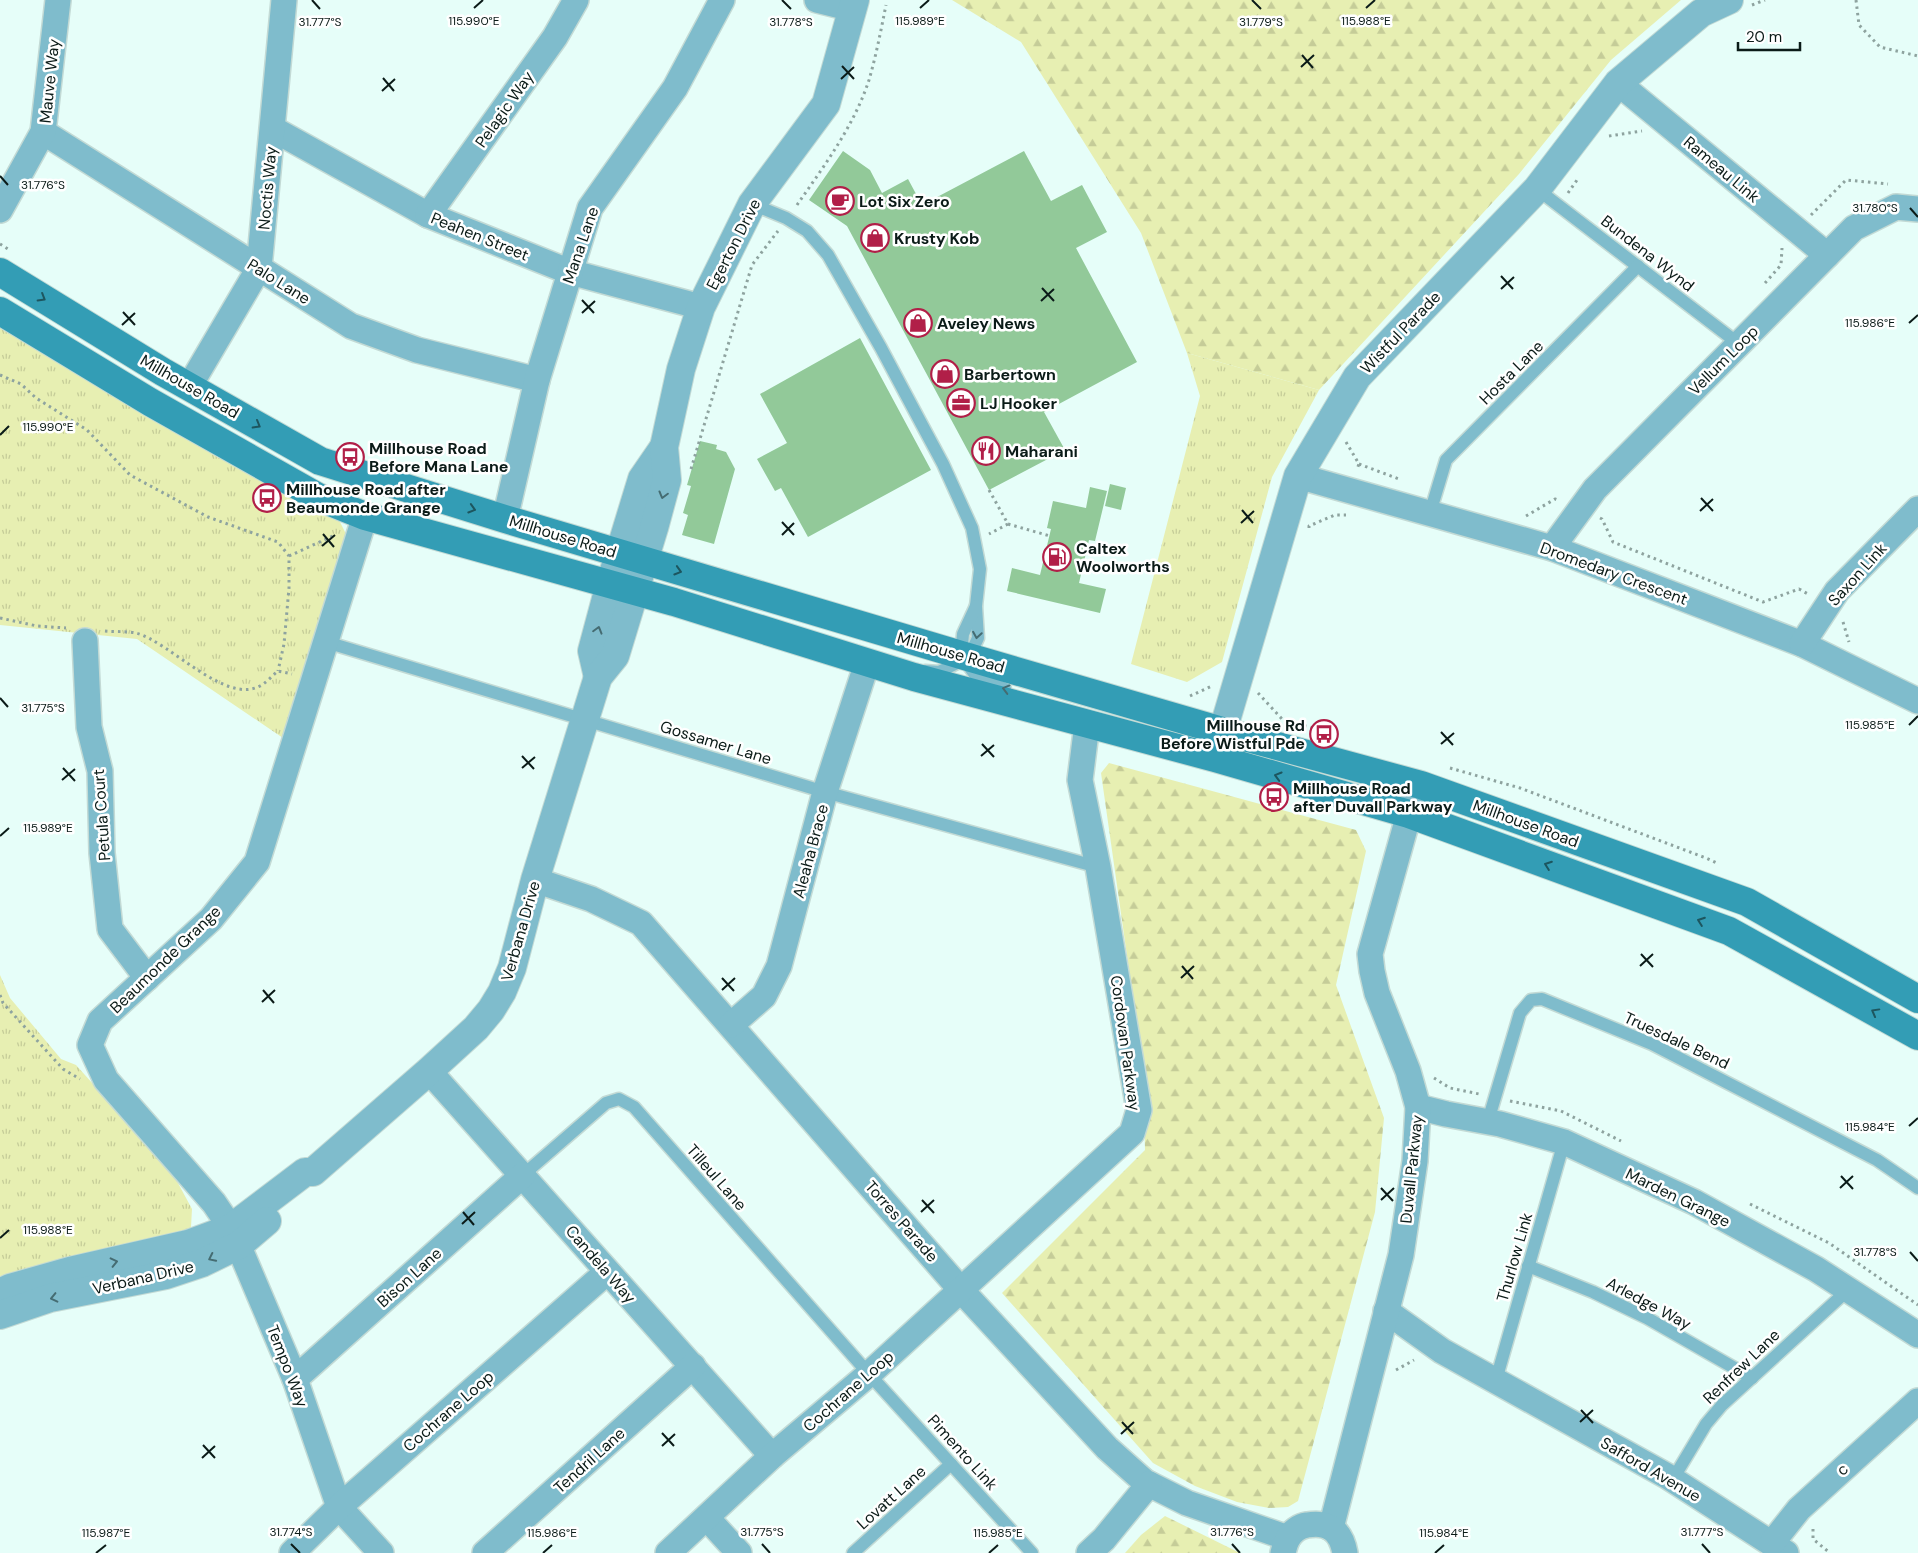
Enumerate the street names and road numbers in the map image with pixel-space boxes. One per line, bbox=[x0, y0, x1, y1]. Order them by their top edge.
street label: Mauve Way bbox=[35, 38, 64, 124]
street label: Pelagic Way bbox=[470, 67, 538, 152]
street label: Rameau Link bbox=[1679, 131, 1764, 207]
street label: Noctis Way bbox=[253, 145, 282, 231]
street label: Egerton Drive bbox=[701, 195, 765, 293]
street label: Mana Lane bbox=[558, 204, 603, 286]
street label: Peahen Street bbox=[428, 207, 532, 266]
street label: Bundena Wynd bbox=[1597, 210, 1699, 296]
street label: Palo Lane bbox=[243, 254, 314, 309]
street label: Wistful Parade bbox=[1356, 287, 1445, 378]
street label: Vellum Loop bbox=[1684, 321, 1763, 400]
street label: Hosta Lane bbox=[1475, 336, 1548, 409]
street label: Millhouse Road bbox=[136, 350, 243, 423]
street label: Millhouse Road bbox=[507, 510, 619, 563]
street label: Dromedary Crescent bbox=[1537, 537, 1690, 610]
street label: Saxon Link bbox=[1823, 538, 1891, 610]
street label: Millhouse Road bbox=[895, 627, 1007, 678]
street label: Gossamer Lane bbox=[658, 716, 774, 769]
street label: Petula Court bbox=[88, 768, 115, 862]
street label: Millhouse Road bbox=[1470, 795, 1582, 852]
street label: Aleaha Brace bbox=[788, 802, 833, 901]
street label: Verbana Drive bbox=[496, 879, 545, 984]
street label: Beaumonde Grange bbox=[105, 901, 225, 1018]
street label: Cordovan Parkway bbox=[1106, 974, 1145, 1112]
street label: Truesdale Bend bbox=[1621, 1007, 1733, 1074]
street label: Duvall Parkway bbox=[1395, 1114, 1428, 1224]
street label: Tilleul Lane bbox=[682, 1140, 751, 1215]
street label: Marden Grange bbox=[1622, 1163, 1734, 1232]
street label: Torres Parade bbox=[860, 1176, 943, 1266]
street label: Thurlow Link bbox=[1492, 1210, 1537, 1304]
street label: Candela Way bbox=[561, 1221, 640, 1308]
street label: Bison Lane bbox=[373, 1243, 446, 1312]
street label: Verbana Drive bbox=[90, 1256, 196, 1299]
street label: Arledge Way bbox=[1603, 1272, 1695, 1335]
street label: Tempo Way bbox=[262, 1322, 313, 1411]
street label: Renfrew Lane bbox=[1698, 1324, 1784, 1408]
street label: Cochrane Loop bbox=[799, 1346, 898, 1437]
street label: Cochrane Loop bbox=[399, 1366, 498, 1457]
street label: Pimento Link bbox=[923, 1410, 1002, 1495]
street label: Tendril Lane bbox=[549, 1423, 629, 1498]
street label: Safford Avenue bbox=[1597, 1432, 1705, 1507]
street label: c bbox=[1832, 1459, 1853, 1480]
street label: Lovatt Lane bbox=[852, 1461, 930, 1534]

